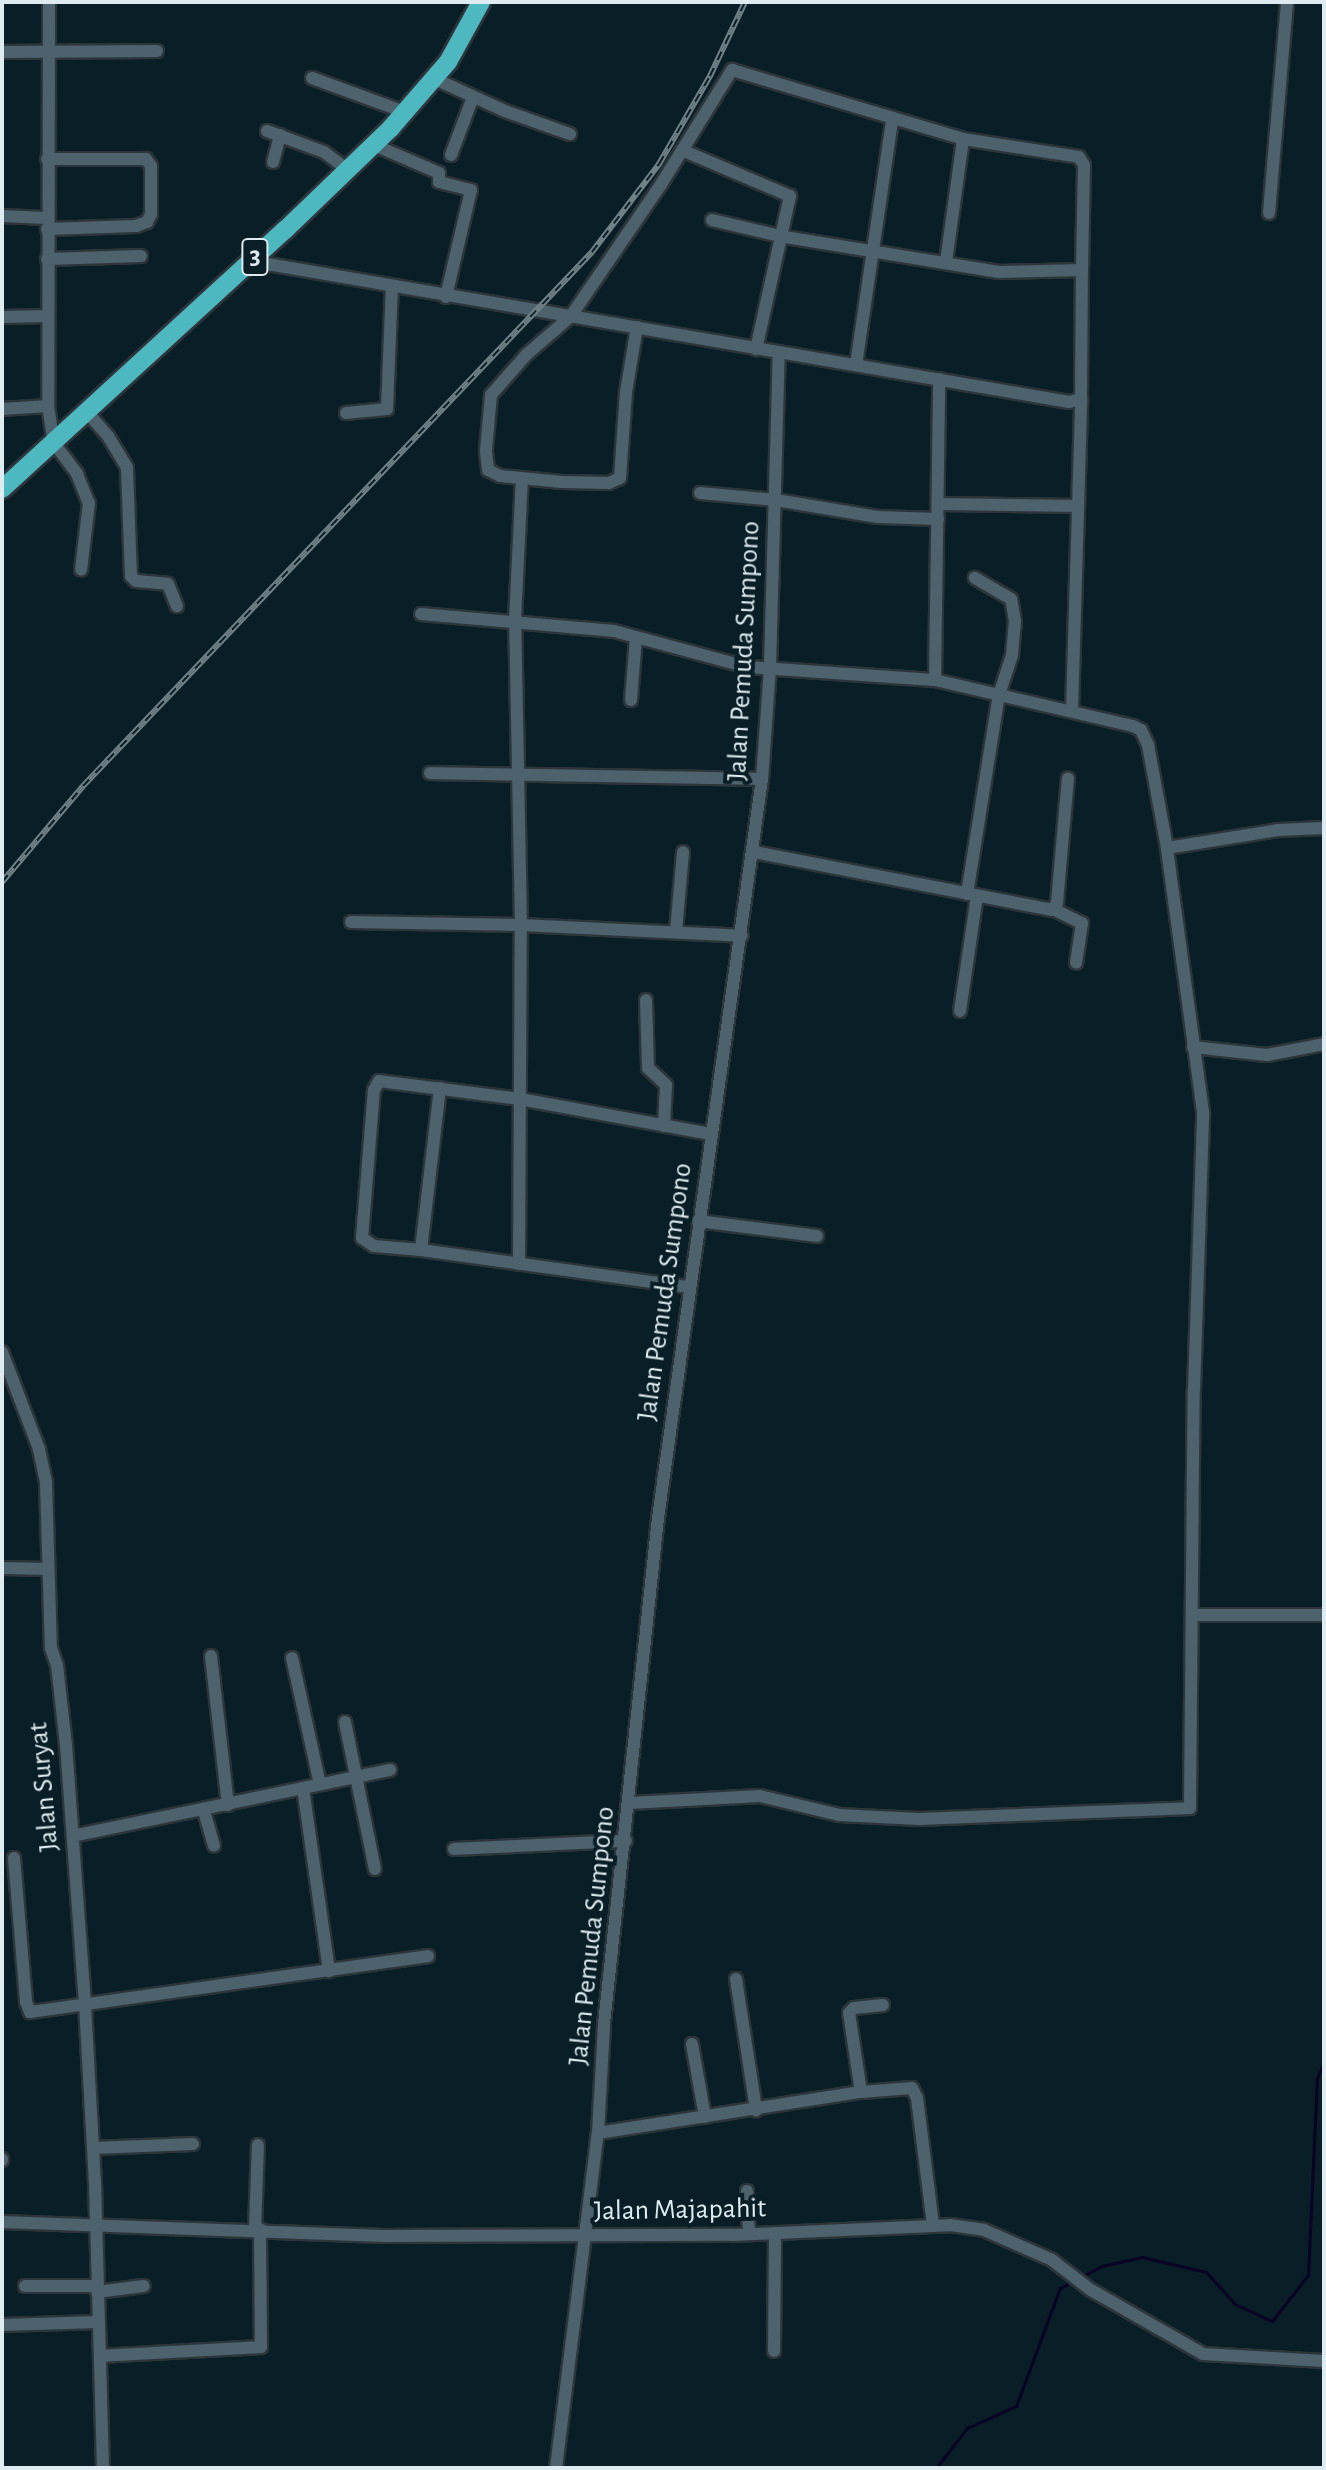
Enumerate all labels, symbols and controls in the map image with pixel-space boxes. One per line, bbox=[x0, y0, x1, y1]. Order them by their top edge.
road number: 3 bbox=[241, 235, 269, 279]
street label: Jalan Pemuda Sumpono bbox=[720, 520, 768, 782]
street label: Jalan Pemuda Sumpono bbox=[630, 1161, 700, 1423]
street label: Jalan Suryat bbox=[22, 1721, 66, 1853]
street label: Jalan Pemuda Sumpono bbox=[562, 1805, 622, 2067]
street label: Jalan Majapahit bbox=[594, 2192, 766, 2228]

